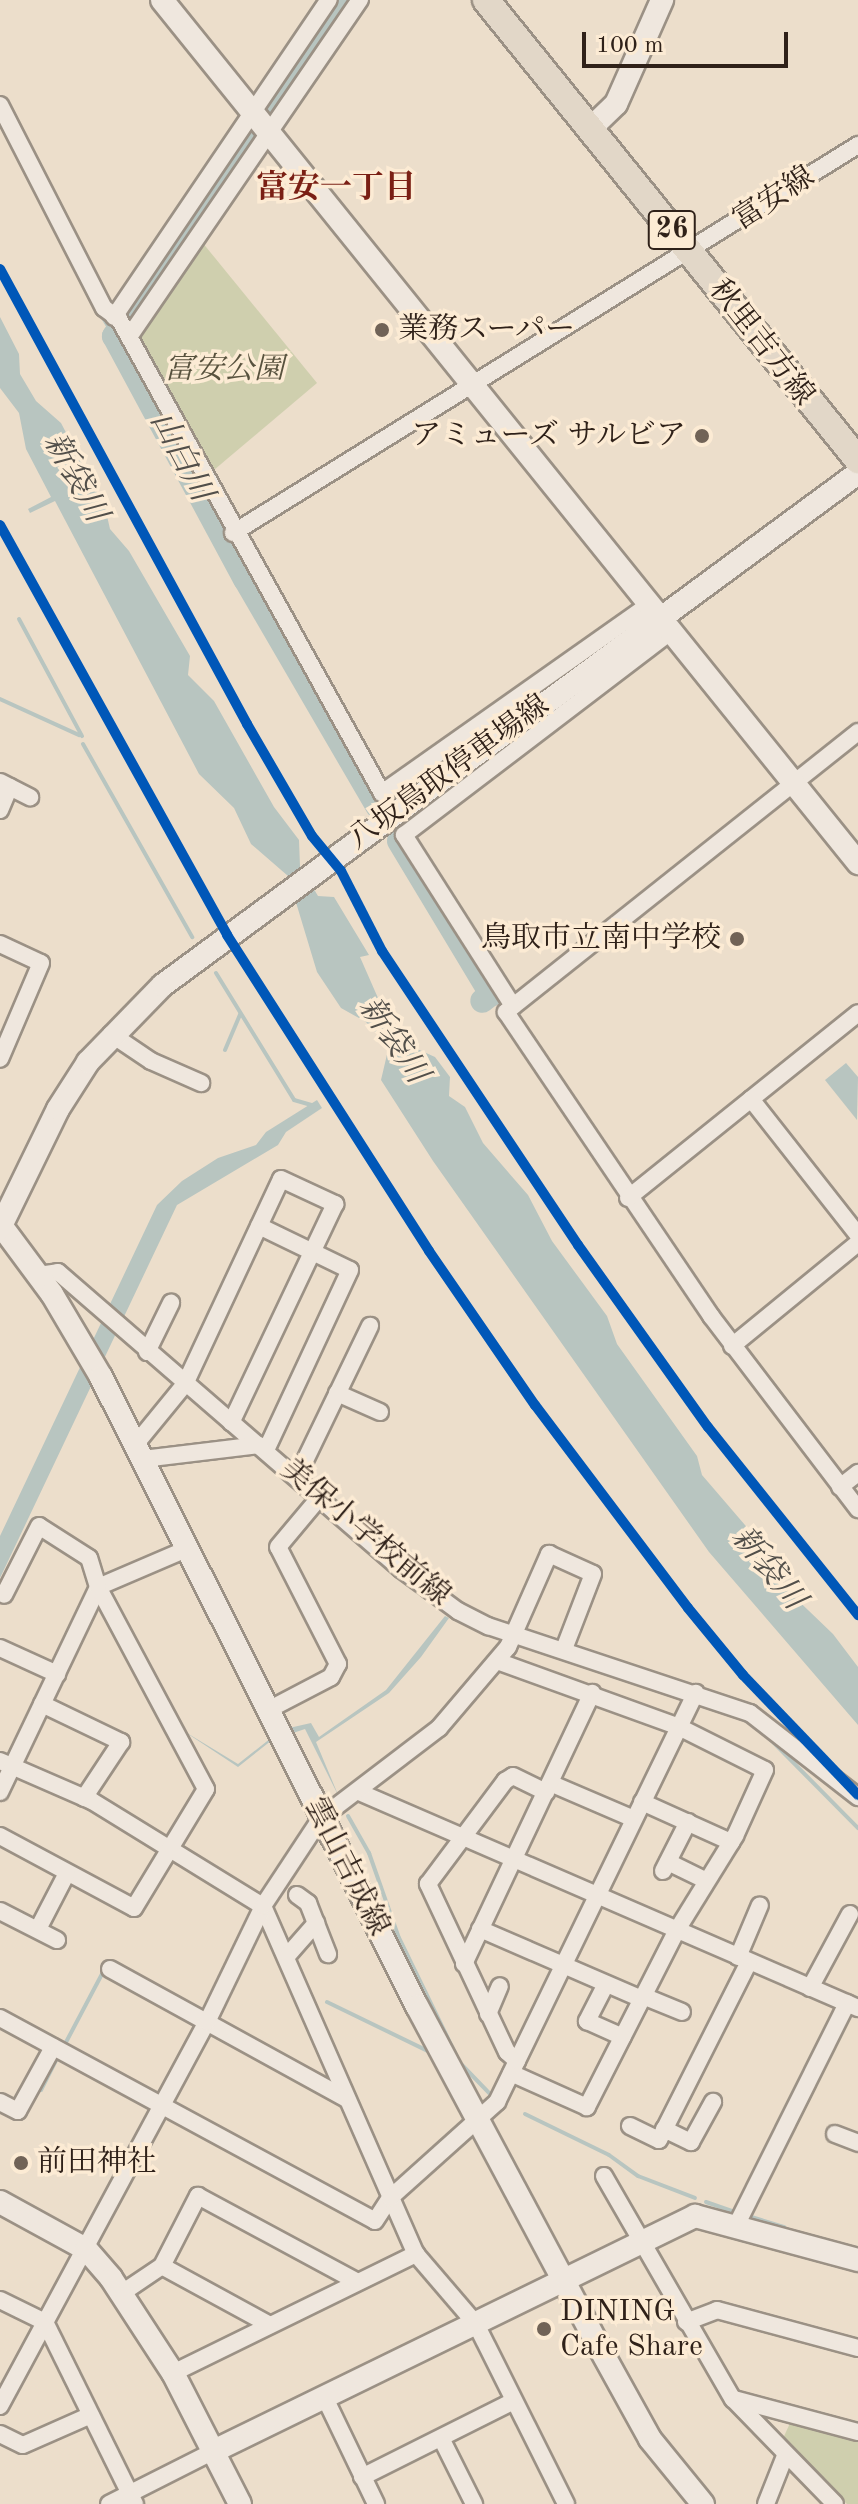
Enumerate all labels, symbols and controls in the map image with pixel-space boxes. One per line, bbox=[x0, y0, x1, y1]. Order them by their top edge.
scale bar bbox=[586, 16, 792, 66]
text: 100 m bbox=[596, 34, 664, 58]
street label: 富安線 bbox=[726, 159, 822, 239]
district label: 富安一丁目 bbox=[256, 170, 416, 208]
road number: 26 bbox=[646, 206, 698, 254]
street label: 秋里吉方線 bbox=[701, 273, 821, 413]
place label: 業務スーパー bbox=[398, 312, 576, 348]
marker: 業務スーパー bbox=[373, 321, 391, 339]
park label: 富安公園 bbox=[164, 352, 284, 388]
water label: 山白川 bbox=[141, 406, 219, 508]
place label: アミューズ サルビア bbox=[408, 418, 686, 454]
water label: 新袋川 bbox=[34, 427, 114, 529]
marker: アミューズ サルビア bbox=[693, 427, 711, 445]
street label: 八坂鳥取停車場線 bbox=[341, 688, 557, 858]
place label: 鳥取市立南中学校 bbox=[481, 921, 721, 957]
marker: 鳥取市立南中学校 bbox=[728, 930, 746, 948]
water label: 新袋川 bbox=[349, 990, 435, 1092]
street label: 美保小学校前線 bbox=[273, 1452, 457, 1614]
water label: 新袋川 bbox=[722, 1520, 812, 1618]
street label: 雲山吉成線 bbox=[296, 1792, 396, 1942]
place label: 前田神社 bbox=[37, 2145, 157, 2181]
marker: 前田神社 bbox=[12, 2154, 30, 2172]
place label: DINING Cafe Share bbox=[560, 2294, 703, 2364]
marker: DINING Cafe Share bbox=[535, 2320, 553, 2338]

